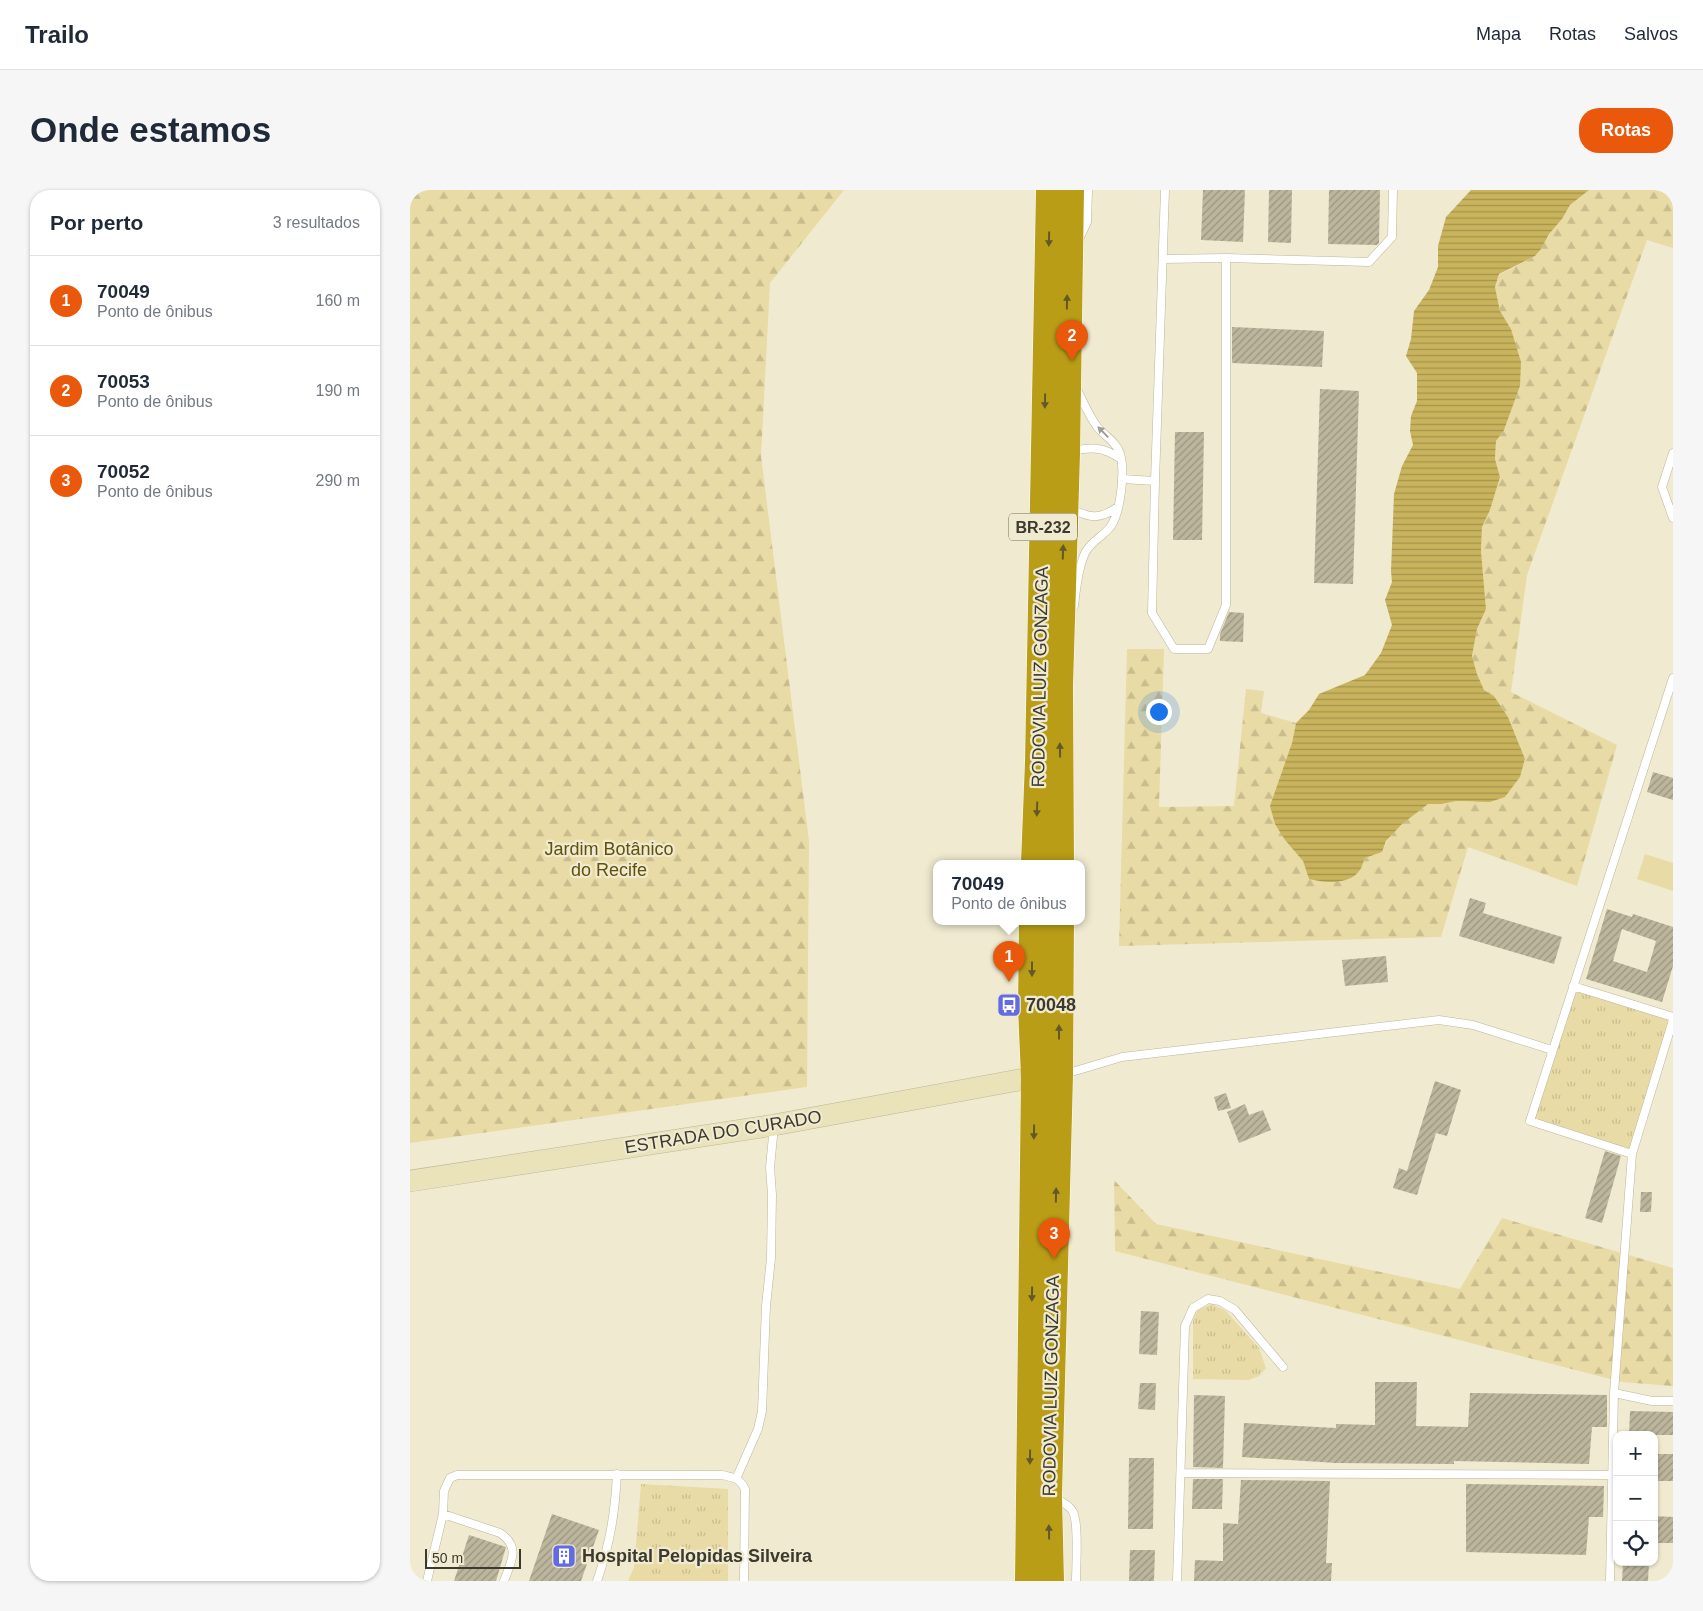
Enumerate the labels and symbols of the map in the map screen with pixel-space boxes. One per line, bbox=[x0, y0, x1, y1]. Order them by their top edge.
one-way arrow bbox=[1045, 231, 1053, 247]
one-way arrow bbox=[1063, 294, 1071, 310]
pin: 2 bbox=[1056, 320, 1088, 361]
one-way arrow bbox=[1041, 393, 1049, 409]
one-way arrow bbox=[1097, 426, 1109, 438]
road number: BR-232 bbox=[1009, 514, 1077, 541]
one-way arrow bbox=[1059, 544, 1067, 560]
street label: RODOVIA LUIZ GONZAGA bbox=[1028, 566, 1052, 788]
your location bbox=[1146, 699, 1172, 725]
one-way arrow bbox=[1056, 742, 1064, 758]
one-way arrow bbox=[1032, 801, 1040, 817]
park label: Jardim Botânico do Recife bbox=[544, 839, 674, 880]
pin: 1 bbox=[993, 941, 1025, 982]
one-way arrow bbox=[1028, 962, 1036, 978]
bus stop icon: 70048 bbox=[996, 992, 1022, 1018]
place label: 70048 bbox=[1026, 995, 1076, 1015]
one-way arrow bbox=[1055, 1024, 1063, 1040]
street label: ESTRADA DO CURADO bbox=[623, 1107, 823, 1157]
one-way arrow bbox=[1030, 1124, 1038, 1140]
one-way arrow bbox=[1052, 1187, 1060, 1203]
pin: 3 bbox=[1038, 1218, 1070, 1259]
street label: RODOVIA LUIZ GONZAGA bbox=[1039, 1275, 1063, 1497]
one-way arrow bbox=[1028, 1287, 1036, 1303]
one-way arrow bbox=[1026, 1449, 1034, 1465]
one-way arrow bbox=[1045, 1524, 1053, 1540]
building icon: Hospital Pelopidas Silveira bbox=[551, 1543, 577, 1569]
scale bar bbox=[425, 1546, 521, 1569]
place label: Hospital Pelopidas Silveira bbox=[582, 1546, 813, 1566]

